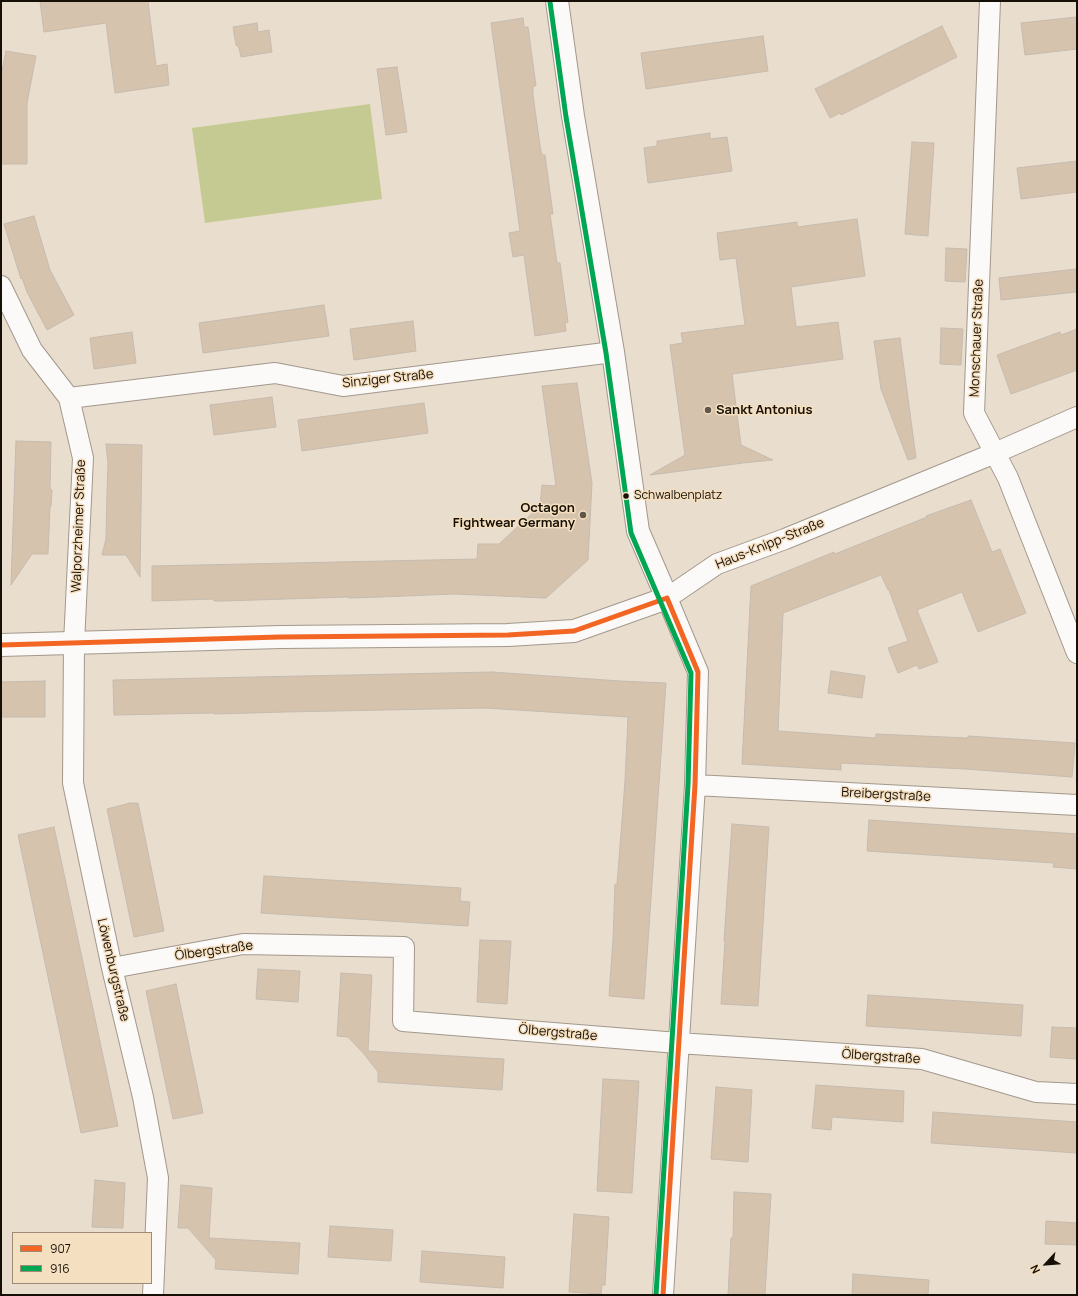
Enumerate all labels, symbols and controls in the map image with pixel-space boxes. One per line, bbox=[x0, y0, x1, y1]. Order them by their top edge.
street label: Monschauer Straße bbox=[967, 279, 987, 397]
street label: Sinziger Straße bbox=[342, 366, 434, 392]
place label: Sankt Antonius bbox=[716, 402, 812, 418]
marker: Sankt Antonius bbox=[703, 405, 713, 415]
street label: Walporzheimer Straße bbox=[69, 459, 89, 593]
place label: Schwalbenplatz bbox=[634, 489, 722, 503]
marker: Schwalbenplatz bbox=[621, 491, 631, 501]
place label: Octagon Fightwear Germany bbox=[453, 500, 575, 531]
marker: Octagon Fightwear Germany bbox=[578, 510, 588, 520]
street label: Haus-Knipp-Straße bbox=[713, 515, 827, 573]
street label: Breibergstraße bbox=[841, 785, 931, 805]
street label: Löwenburgstraße bbox=[94, 917, 132, 1023]
street label: Ölbergstraße bbox=[174, 938, 254, 964]
street label: Ölbergstraße bbox=[518, 1022, 598, 1044]
street label: Ölbergstraße bbox=[841, 1046, 921, 1068]
legend bbox=[12, 1232, 152, 1284]
text: 907 bbox=[50, 1240, 71, 1257]
north arrow bbox=[1026, 1244, 1066, 1284]
text: 916 bbox=[50, 1260, 70, 1277]
text: N bbox=[1026, 1263, 1043, 1276]

